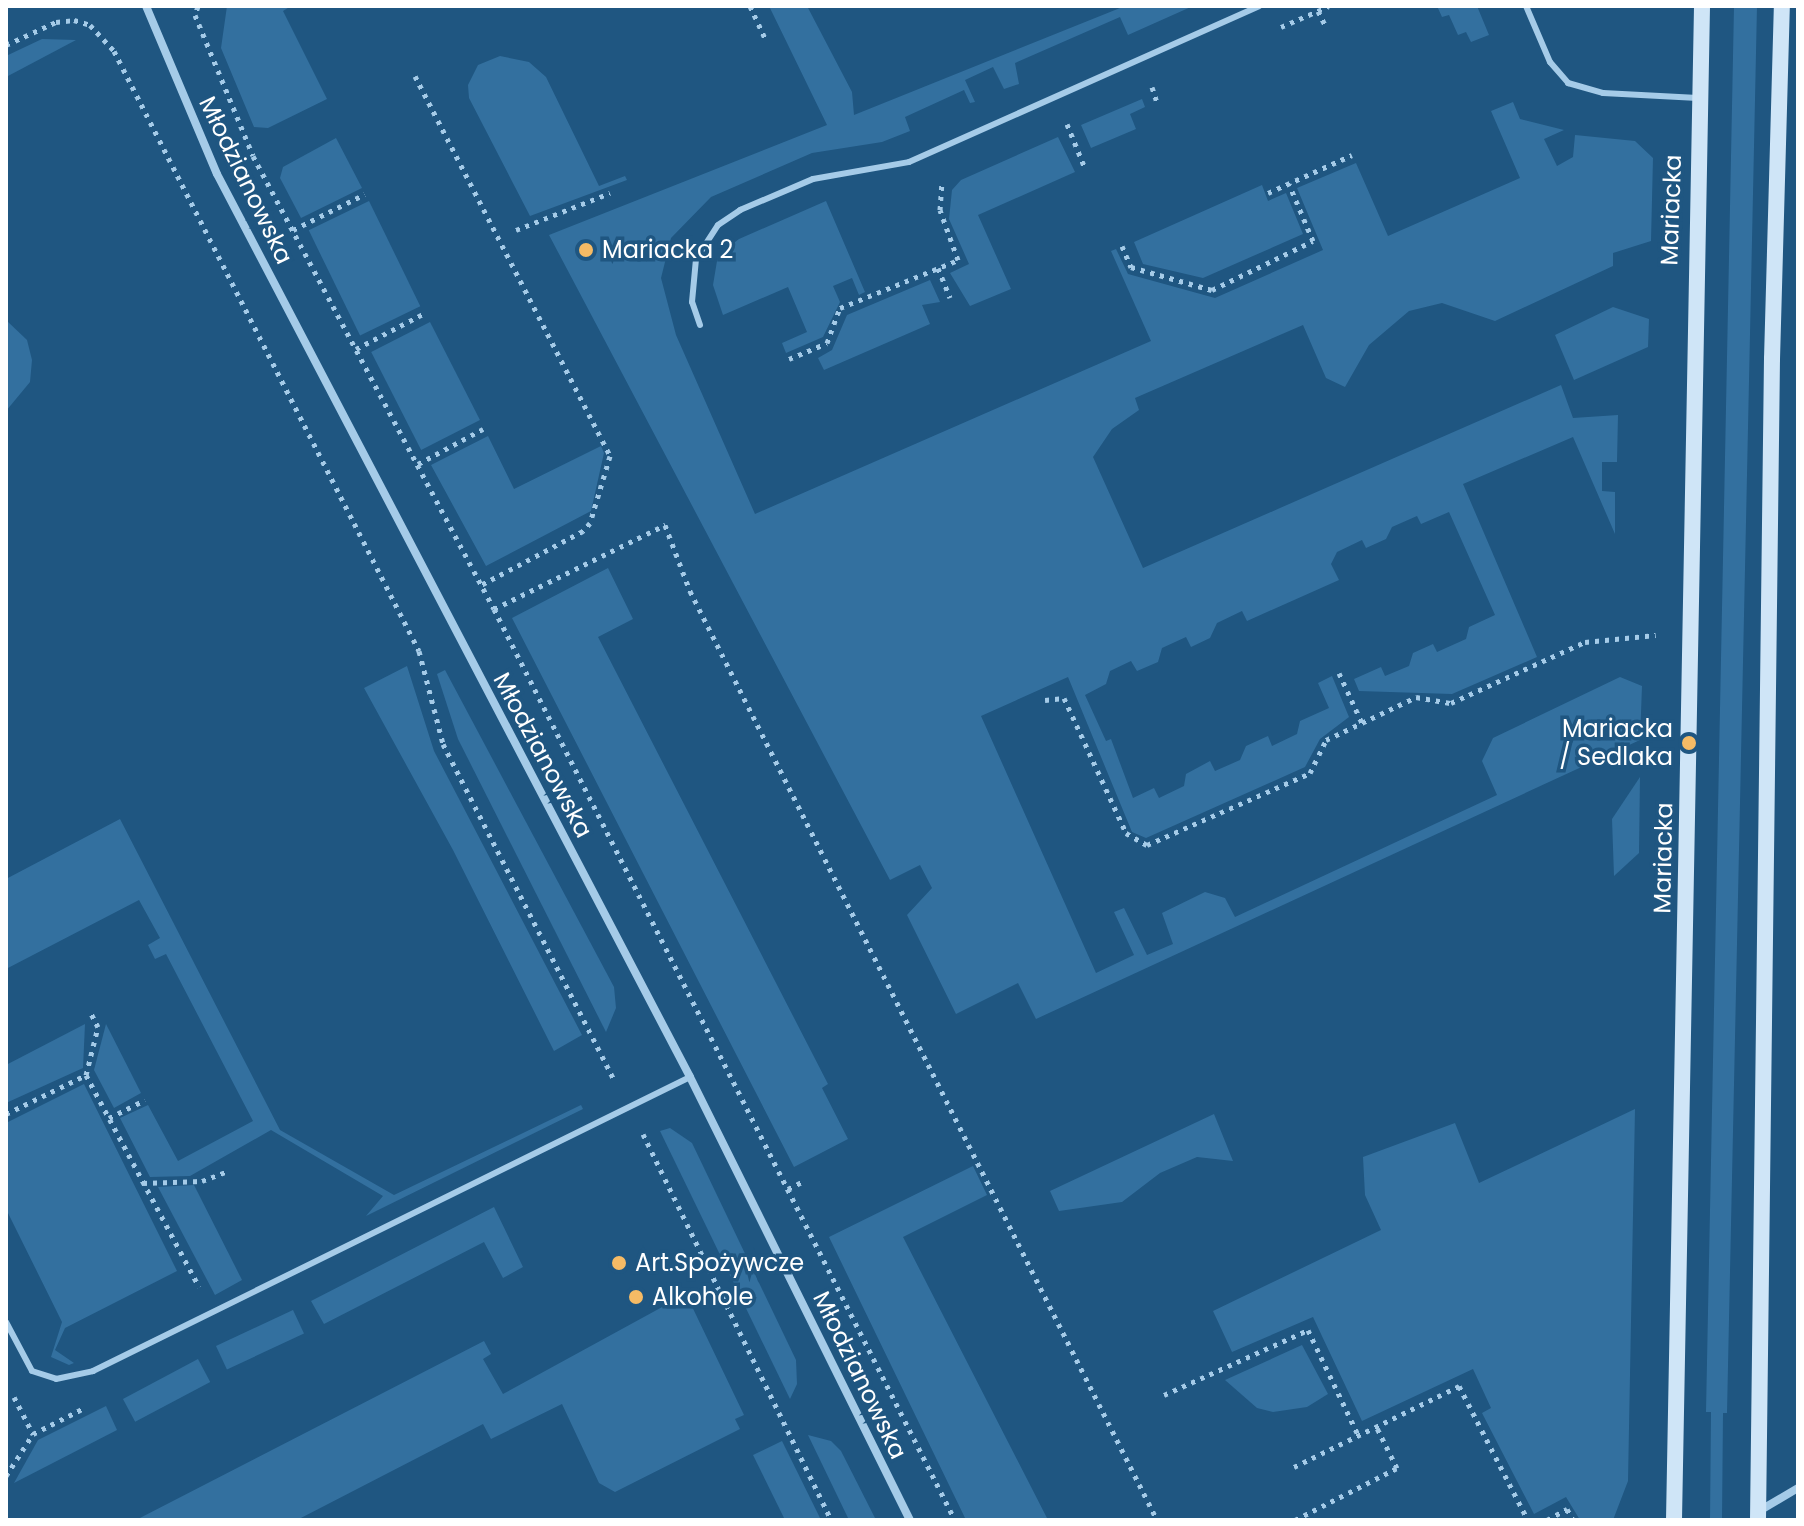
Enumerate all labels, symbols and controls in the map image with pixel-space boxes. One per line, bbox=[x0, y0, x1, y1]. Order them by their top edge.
street label: Młodzianowska bbox=[193, 92, 299, 268]
street label: Mariacka bbox=[1655, 154, 1687, 266]
place label: Mariacka 2 bbox=[602, 236, 733, 264]
marker: Mariacka 2 bbox=[577, 241, 595, 259]
street label: Młodzianowska bbox=[487, 668, 599, 842]
place label: Mariacka / Sedlaka bbox=[1559, 715, 1673, 771]
marker: Mariacka / Sedlaka bbox=[1680, 734, 1698, 752]
street label: Mariacka bbox=[1648, 802, 1678, 914]
place label: Art.Spożywcze bbox=[635, 1249, 804, 1277]
marker: Art.Spożywcze bbox=[610, 1254, 628, 1272]
place label: Alkohole bbox=[652, 1283, 753, 1311]
street label: Młodzianowska bbox=[807, 1287, 913, 1463]
marker: Alkohole bbox=[627, 1288, 645, 1306]

